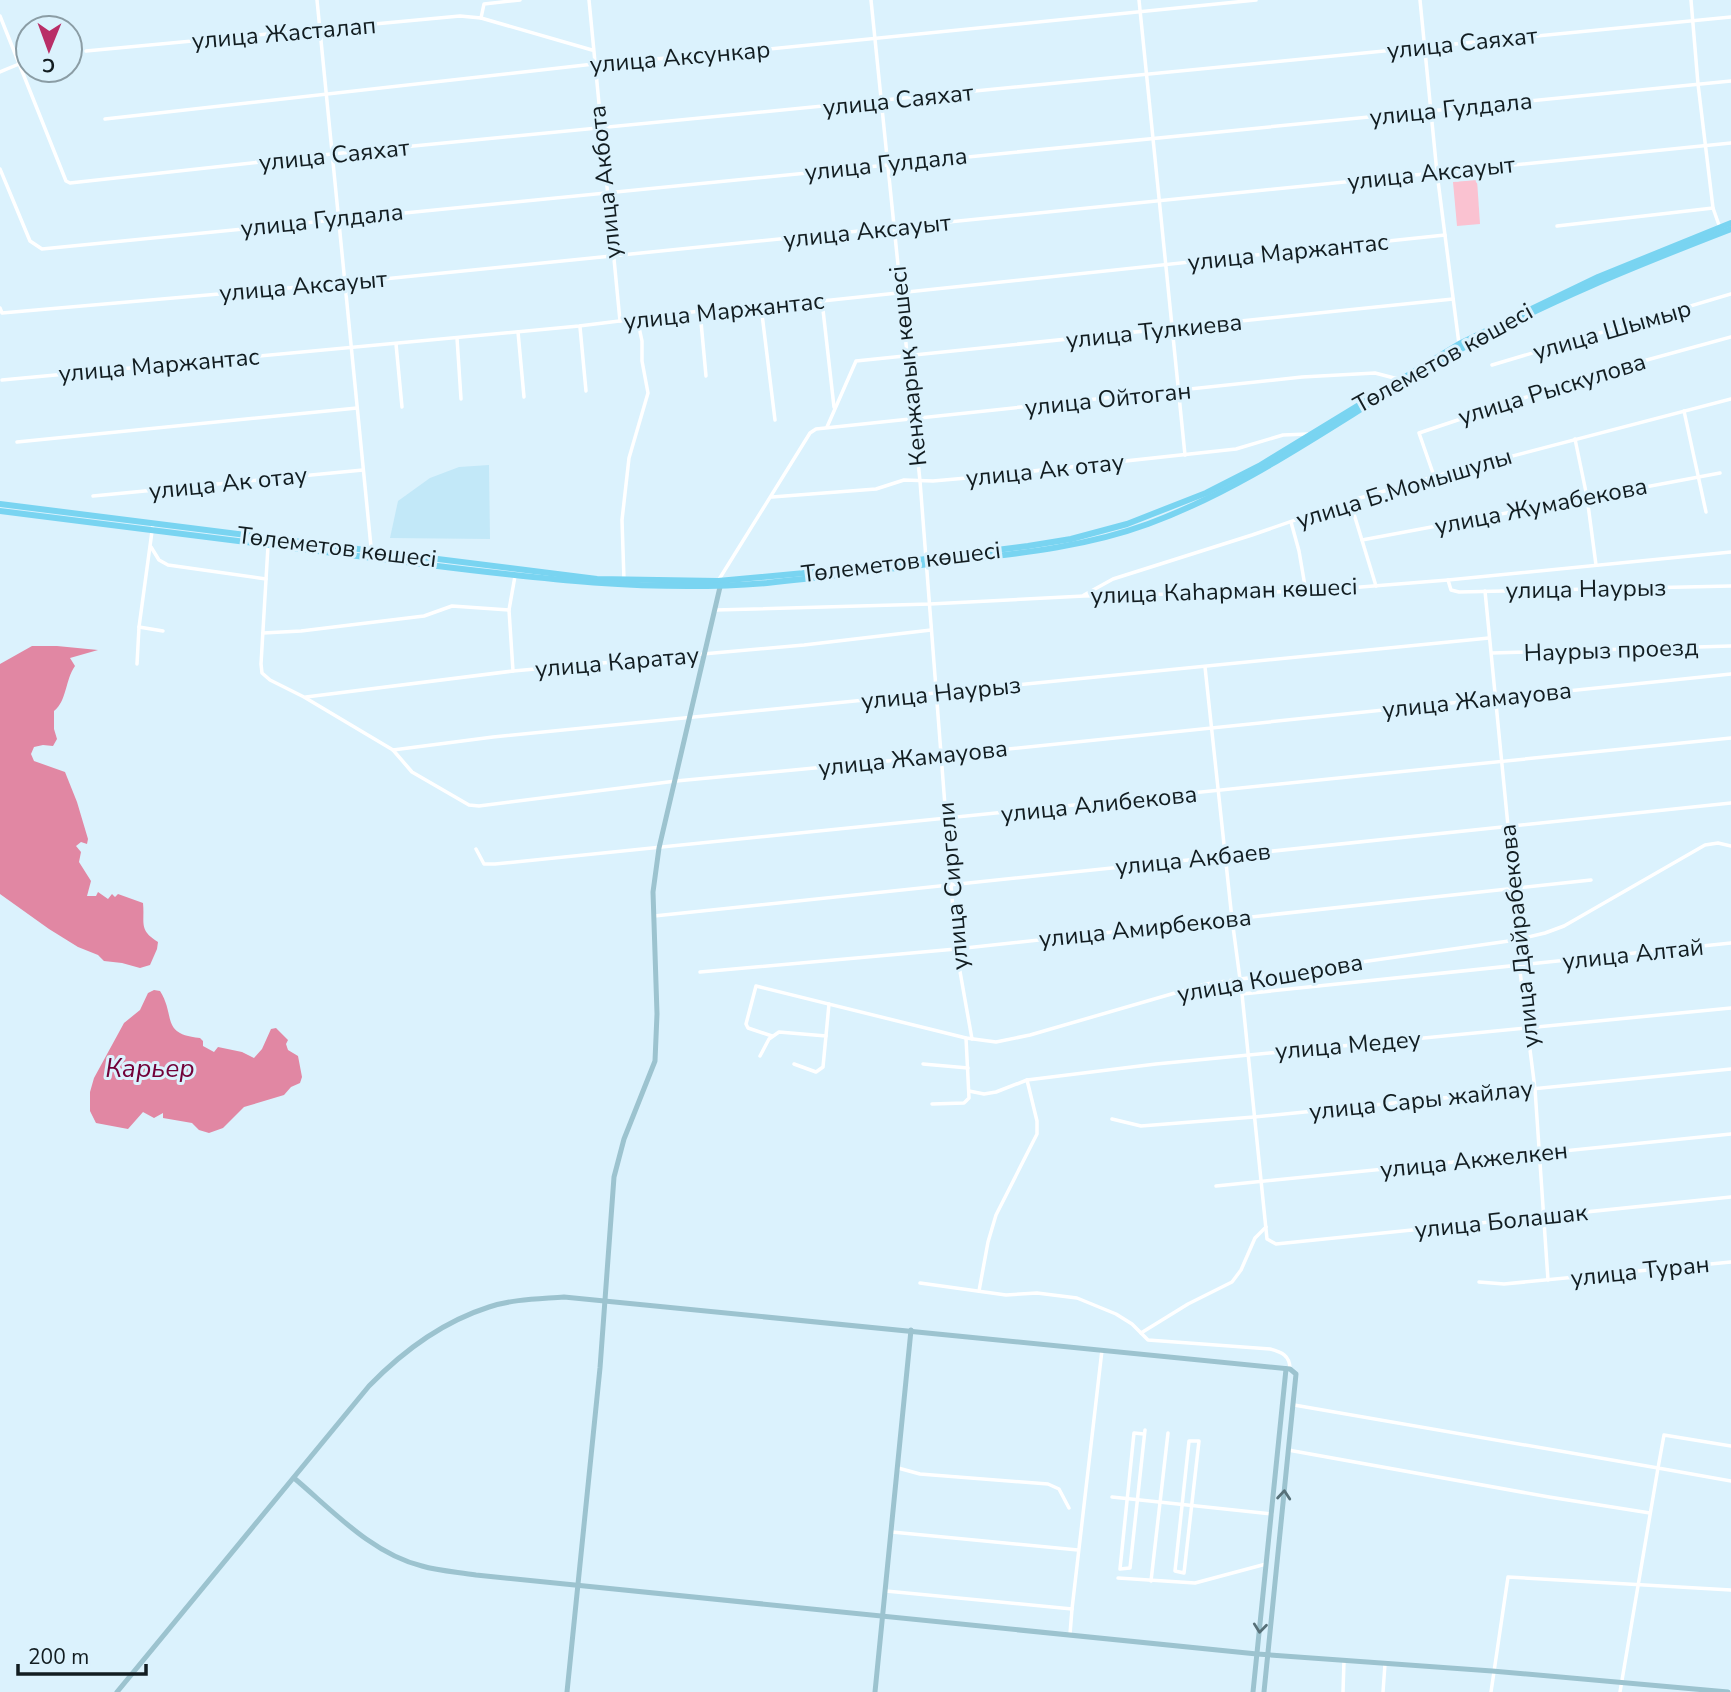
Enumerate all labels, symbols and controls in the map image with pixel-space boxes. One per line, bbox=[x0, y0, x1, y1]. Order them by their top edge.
street label: улица Жасталап bbox=[190, 9, 378, 57]
north arrow bbox=[14, 14, 84, 84]
street label: улица Саяхат bbox=[1385, 19, 1539, 67]
street label: улица Аксункар bbox=[588, 33, 772, 81]
text: С bbox=[42, 52, 55, 78]
street label: улица Саяхат bbox=[821, 76, 975, 124]
street label: улица Гулдала bbox=[1368, 85, 1534, 133]
street label: улица Акбота bbox=[581, 104, 629, 260]
street label: улица Саяхат bbox=[257, 131, 411, 179]
street label: улица Гулдала bbox=[803, 140, 969, 188]
street label: улица Аксауыт bbox=[1346, 148, 1517, 198]
street label: улица Гулдала bbox=[239, 196, 405, 244]
street label: улица Аксауыт bbox=[782, 206, 953, 256]
street label: улица Маржантас bbox=[1186, 226, 1390, 278]
street label: улица Аксауыт bbox=[218, 263, 389, 309]
street label: Кенжарық көшесі bbox=[882, 264, 934, 468]
street label: улица Маржантас bbox=[622, 285, 826, 337]
street label: улица Шымыр bbox=[1529, 292, 1695, 368]
street label: Төлеметов көшесі bbox=[1348, 295, 1538, 421]
street label: улица Тулкиева bbox=[1064, 306, 1244, 356]
street label: улица Маржантас bbox=[57, 340, 261, 390]
street label: улица Рыскулова bbox=[1454, 345, 1650, 433]
street label: улица Ойтоган bbox=[1023, 374, 1193, 424]
street label: улица Б.Момышулы bbox=[1292, 440, 1516, 536]
street label: улица Ак отау bbox=[964, 446, 1126, 494]
street label: улица Ак отау bbox=[147, 459, 309, 507]
street label: улица Жумабекова bbox=[1432, 470, 1650, 542]
street label: Төлеметов көшесі bbox=[235, 519, 439, 575]
street label: Төлеметов көшесі bbox=[799, 534, 1003, 590]
street label: улица Каһарман көшесі bbox=[1090, 570, 1358, 612]
street label: улица Наурыз bbox=[1505, 572, 1667, 606]
street label: Наурыз проезд bbox=[1523, 631, 1699, 669]
street label: улица Каратау bbox=[534, 639, 701, 685]
street label: улица Наурыз bbox=[859, 669, 1023, 717]
street label: улица Жамауова bbox=[1381, 674, 1573, 726]
street label: улица Жамауова bbox=[817, 732, 1009, 784]
street label: улица Алибекова bbox=[999, 778, 1199, 830]
street label: улица Сиргели bbox=[930, 801, 976, 971]
street label: улица Дайрабекова bbox=[1491, 823, 1547, 1049]
street label: улица Акбаев bbox=[1114, 835, 1272, 883]
street label: улица Амирбекова bbox=[1037, 901, 1253, 955]
street label: улица Алтай bbox=[1561, 931, 1705, 977]
street label: улица Кошерова bbox=[1175, 946, 1365, 1010]
street label: улица Медеу bbox=[1274, 1023, 1423, 1067]
water label: Карьер bbox=[105, 1051, 195, 1086]
street label: улица Сары жайлау bbox=[1307, 1072, 1535, 1128]
street label: улица Акжелкен bbox=[1379, 1134, 1569, 1186]
street label: улица Болашак bbox=[1413, 1196, 1589, 1246]
street label: улица Туран bbox=[1569, 1248, 1711, 1294]
one-way arrow bbox=[1276, 1489, 1291, 1500]
one-way arrow bbox=[1253, 1623, 1268, 1634]
scale bar bbox=[18, 1632, 145, 1676]
text: 200 m bbox=[28, 1643, 89, 1671]

